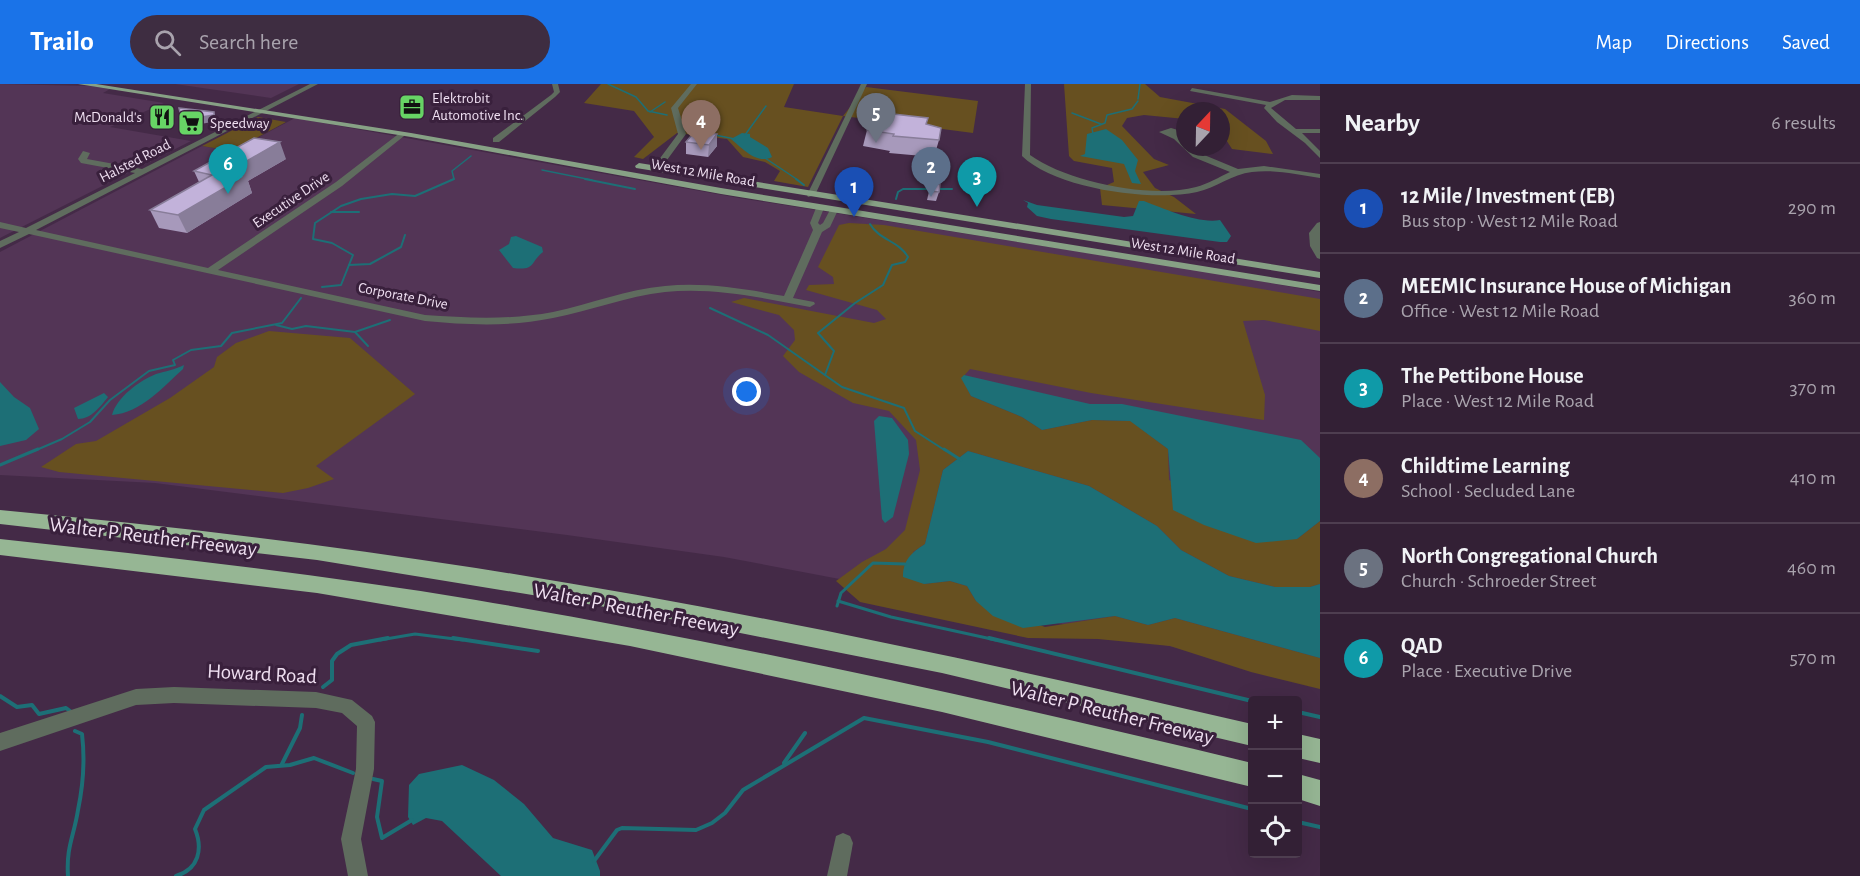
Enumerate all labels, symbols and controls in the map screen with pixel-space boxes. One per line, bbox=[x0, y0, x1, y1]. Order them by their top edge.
search box bbox=[130, 15, 550, 69]
icon: search bbox=[151, 26, 184, 59]
text: Trailo bbox=[30, 28, 94, 56]
text: Search here bbox=[199, 31, 298, 53]
text: Map bbox=[1596, 32, 1632, 53]
text: Directions bbox=[1665, 32, 1749, 53]
text: Saved bbox=[1782, 32, 1830, 53]
place label: Elektrobit Automotive Inc. bbox=[432, 91, 523, 123]
office icon: Elektrobit Automotive Inc. bbox=[397, 92, 427, 122]
pin: 5 bbox=[856, 94, 896, 143]
pin: 4 bbox=[682, 100, 720, 150]
restaurant icon: McDonald's bbox=[147, 102, 177, 132]
north arrow bbox=[1176, 102, 1230, 156]
supermarket icon: Speedway bbox=[176, 108, 206, 138]
place label: McDonald's bbox=[74, 110, 142, 125]
text: Nearby bbox=[1344, 110, 1420, 136]
text: 6 results bbox=[1771, 113, 1836, 133]
place label: Speedway bbox=[210, 116, 270, 131]
street label: Halsted Road bbox=[97, 137, 173, 185]
pin: 6 bbox=[208, 144, 248, 194]
pin: 2 bbox=[912, 147, 950, 197]
street label: West 12 Mile Road bbox=[650, 156, 756, 190]
pin: 3 bbox=[958, 158, 996, 207]
pin: 1 bbox=[834, 168, 874, 217]
street label: Executive Drive bbox=[250, 169, 332, 231]
text: 12 Mile / Investment (EB) bbox=[1401, 185, 1616, 207]
text: 1 bbox=[1360, 198, 1367, 218]
text: 290 m bbox=[1788, 198, 1836, 218]
text: Bus stop · West 12 Mile Road bbox=[1401, 211, 1618, 231]
street label: West 12 Mile Road bbox=[1130, 235, 1236, 267]
text: MEEMIC Insurance House of Michigan bbox=[1401, 275, 1731, 297]
street label: Corporate Drive bbox=[357, 280, 449, 312]
text: 2 bbox=[1359, 288, 1368, 308]
text: 360 m bbox=[1789, 288, 1836, 308]
text: Office · West 12 Mile Road bbox=[1401, 301, 1599, 321]
text: The Pettibone House bbox=[1401, 365, 1584, 387]
your location bbox=[732, 377, 761, 406]
text: 3 bbox=[1359, 378, 1368, 398]
text: 370 m bbox=[1790, 378, 1836, 398]
text: Place · West 12 Mile Road bbox=[1401, 391, 1594, 411]
text: Childtime Learning bbox=[1401, 455, 1570, 477]
text: 4 bbox=[1358, 468, 1369, 488]
text: 410 m bbox=[1790, 468, 1836, 488]
text: School · Secluded Lane bbox=[1401, 481, 1575, 501]
street label: Walter P Reuther Freeway bbox=[48, 514, 258, 560]
text: North Congregational Church bbox=[1401, 545, 1658, 567]
text: 5 bbox=[1359, 558, 1368, 578]
text: 460 m bbox=[1787, 558, 1836, 578]
text: Church · Schroeder Street bbox=[1401, 571, 1596, 591]
street label: Walter P Reuther Freeway bbox=[532, 580, 740, 640]
text: QAD bbox=[1401, 635, 1443, 657]
text: 6 bbox=[1359, 648, 1368, 668]
text: 570 m bbox=[1789, 648, 1836, 668]
street label: Howard Road bbox=[206, 661, 318, 687]
text: Place · Executive Drive bbox=[1401, 661, 1572, 681]
street label: Walter P Reuther Freeway bbox=[1008, 678, 1216, 748]
map controls bbox=[1248, 696, 1302, 858]
button: + bbox=[1248, 696, 1302, 750]
button: − bbox=[1248, 750, 1302, 804]
button: locate bbox=[1248, 804, 1302, 858]

